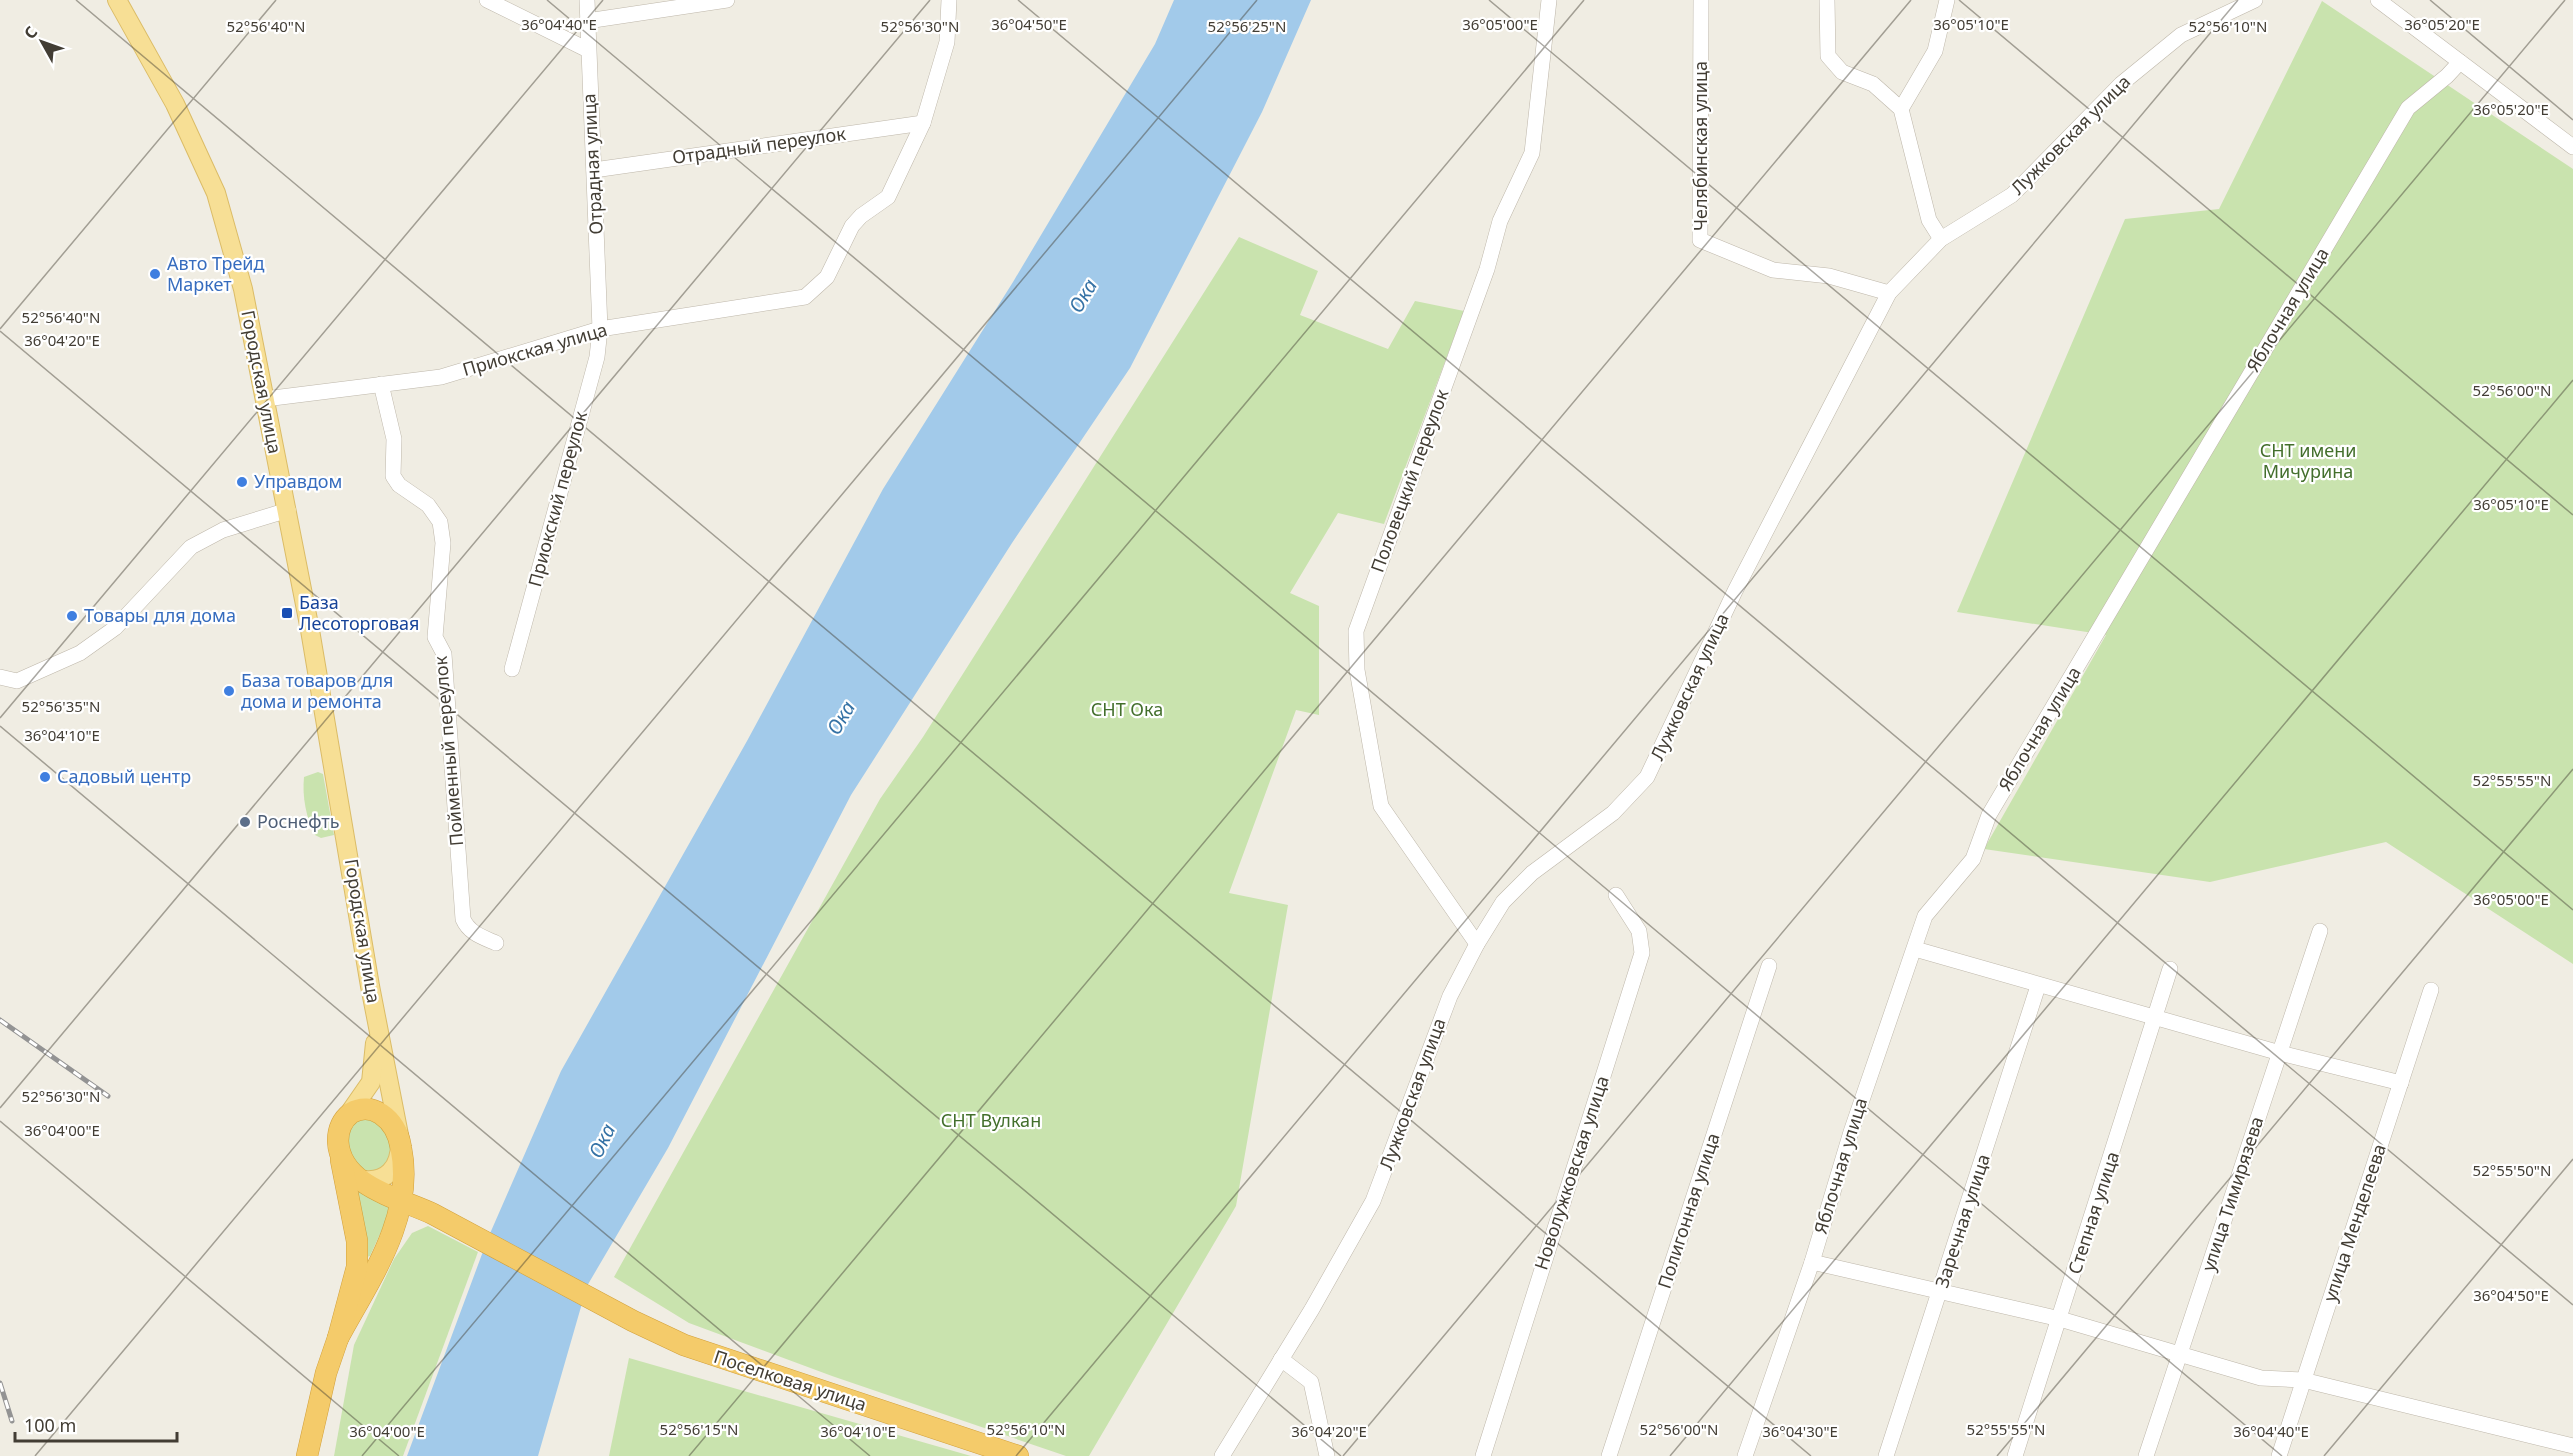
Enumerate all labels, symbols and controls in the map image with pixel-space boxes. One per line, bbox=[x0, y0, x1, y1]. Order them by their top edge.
north arrow bbox=[12, 12, 72, 72]
text: 36°04'40"E bbox=[521, 14, 597, 34]
text: 36°04'50"E bbox=[991, 14, 1067, 34]
text: 36°05'00"E bbox=[1462, 14, 1538, 34]
text: 36°05'10"E bbox=[1933, 14, 2009, 34]
text: 36°05'20"E bbox=[2404, 14, 2480, 34]
text: 52°56'40"N bbox=[227, 16, 305, 36]
text: 52°56'30"N bbox=[881, 16, 959, 36]
text: 52°56'25"N bbox=[1208, 16, 1286, 36]
text: 52°56'10"N bbox=[2189, 16, 2267, 36]
text: С bbox=[19, 21, 42, 43]
street label: Челябинская улица bbox=[1688, 61, 1712, 231]
street label: Лужковская улица bbox=[2005, 69, 2135, 199]
street label: Отрадная улица bbox=[576, 93, 608, 235]
text: 36°05'20"E bbox=[2473, 99, 2549, 119]
street label: Отрадный переулок bbox=[671, 121, 847, 169]
street label: Яблочная улица bbox=[2241, 243, 2334, 376]
place label: Авто Трейд Маркет bbox=[167, 251, 265, 296]
marker: Авто Трейд Маркет bbox=[148, 267, 162, 281]
water label: Ока bbox=[1062, 274, 1103, 318]
text: 52°56'40"N bbox=[22, 307, 100, 327]
street label: Городская улица bbox=[236, 308, 288, 456]
street label: Приокская улица bbox=[460, 317, 610, 381]
text: 36°04'20"E bbox=[24, 330, 100, 350]
text: 52°56'00"N bbox=[2473, 380, 2551, 400]
street label: Половецкий переулок bbox=[1365, 385, 1453, 575]
street label: Приокский переулок bbox=[522, 408, 592, 589]
park label: СНТ имени Мичурина bbox=[2260, 438, 2356, 483]
place label: Управдом bbox=[254, 469, 342, 493]
marker: Управдом bbox=[235, 475, 249, 489]
text: 36°05'10"E bbox=[2473, 494, 2549, 514]
place label: База Лесоторговая bbox=[299, 590, 419, 635]
place label: Товары для дома bbox=[84, 603, 236, 627]
marker: База Лесоторговая bbox=[280, 606, 294, 620]
marker: Товары для дома bbox=[65, 609, 79, 623]
street label: Лужковская улица bbox=[1644, 609, 1734, 764]
street label: Пойменный переулок bbox=[428, 655, 468, 847]
street label: Яблочная улица bbox=[1993, 662, 2086, 795]
place label: База товаров для дома и ремонта bbox=[241, 668, 393, 713]
marker: База товаров для дома и ремонта bbox=[222, 684, 236, 698]
text: 52°56'35"N bbox=[22, 696, 100, 716]
water label: Ока bbox=[820, 696, 861, 740]
park label: СНТ Ока bbox=[1091, 697, 1163, 721]
text: 36°04'10"E bbox=[24, 725, 100, 745]
place label: Садовый центр bbox=[57, 764, 191, 788]
marker: Садовый центр bbox=[38, 770, 52, 784]
text: 52°55'55"N bbox=[2473, 770, 2551, 790]
place label: Роснефть bbox=[257, 809, 340, 833]
marker: Роснефть bbox=[238, 815, 252, 829]
street label: Городская улица bbox=[340, 857, 386, 1005]
text: 36°05'00"E bbox=[2473, 889, 2549, 909]
street label: Лужковская улица bbox=[1373, 1015, 1451, 1173]
street label: Новолужковская улица bbox=[1528, 1073, 1614, 1273]
text: 52°56'30"N bbox=[22, 1086, 100, 1106]
street label: Яблочная улица bbox=[1808, 1095, 1872, 1237]
park label: СНТ Вулкан bbox=[941, 1108, 1041, 1132]
street label: улица Тимирязева bbox=[2196, 1113, 2268, 1274]
water label: Ока bbox=[582, 1119, 621, 1162]
text: 36°04'00"E bbox=[24, 1120, 100, 1140]
street label: Полигонная улица bbox=[1652, 1130, 1725, 1292]
street label: улица Менделеева bbox=[2317, 1141, 2391, 1305]
street label: Степная улица bbox=[2062, 1148, 2124, 1277]
street label: Заречная улица bbox=[1929, 1151, 1995, 1290]
text: 52°55'50"N bbox=[2473, 1160, 2551, 1180]
text: 36°04'50"E bbox=[2473, 1285, 2549, 1305]
street label: Поселковая улица bbox=[711, 1344, 870, 1416]
scale bar bbox=[15, 1405, 177, 1443]
text: 100 m bbox=[24, 1413, 76, 1437]
text: 52°56'15"N bbox=[660, 1419, 738, 1439]
text: 52°56'10"N bbox=[987, 1419, 1065, 1439]
text: 52°56'00"N bbox=[1640, 1419, 1718, 1439]
text: 52°55'55"N bbox=[1967, 1419, 2045, 1439]
text: 36°04'00"E bbox=[349, 1421, 425, 1441]
text: 36°04'10"E bbox=[820, 1421, 896, 1441]
text: 36°04'20"E bbox=[1291, 1421, 1367, 1441]
text: 36°04'30"E bbox=[1762, 1421, 1838, 1441]
text: 36°04'40"E bbox=[2233, 1421, 2309, 1441]

